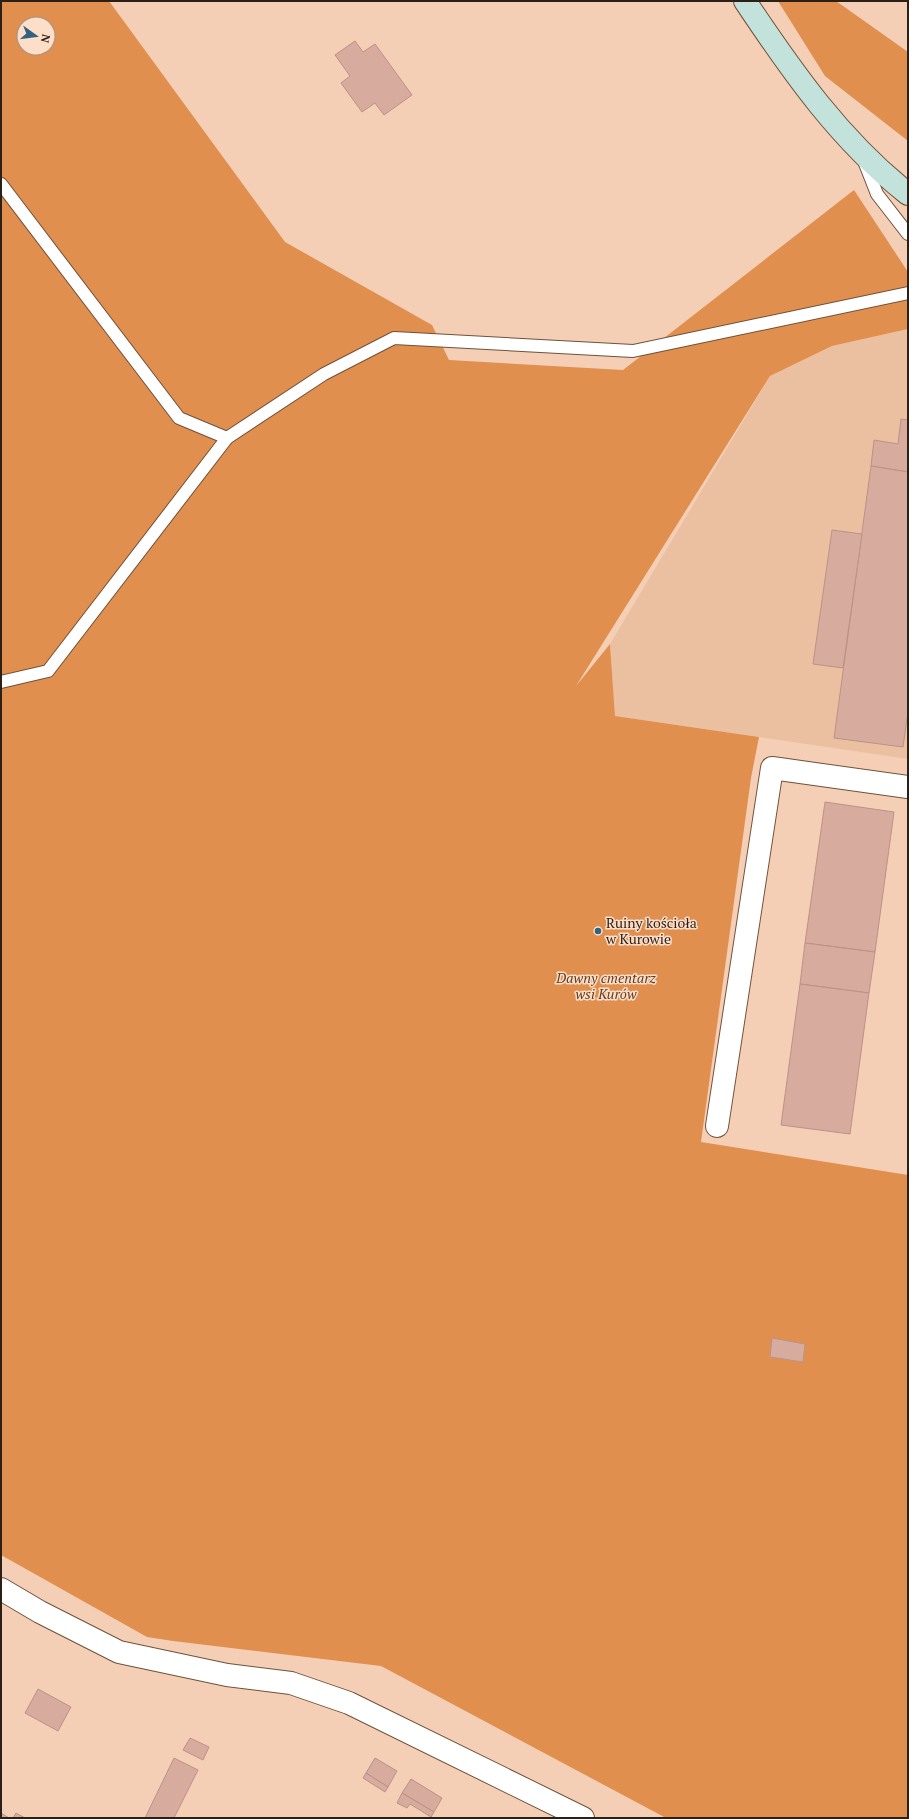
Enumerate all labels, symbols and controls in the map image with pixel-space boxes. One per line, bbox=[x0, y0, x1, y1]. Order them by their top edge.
north arrow bbox=[16, 16, 56, 56]
text: N bbox=[38, 33, 54, 45]
place label: Ruiny kościoła w Kurowie bbox=[605, 913, 697, 948]
marker: Ruiny kościoła w Kurowie bbox=[593, 926, 603, 936]
park label: Dawny cmentarz wsi Kurów bbox=[555, 968, 657, 1003]

